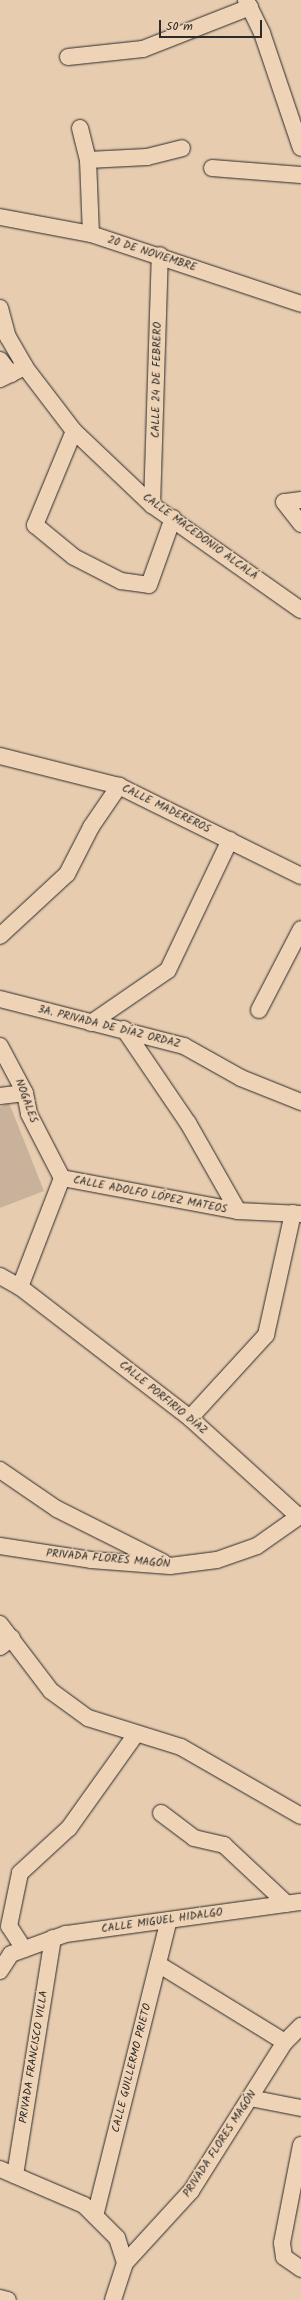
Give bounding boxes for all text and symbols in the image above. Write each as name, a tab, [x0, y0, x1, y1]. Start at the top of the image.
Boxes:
scale bar	[161, 12, 264, 38]
text: 50 m	[166, 17, 193, 36]
street label: 20 DE NOVIEMBRE	[106, 233, 198, 275]
street label: CALLE 24 DE FEBRERO	[149, 322, 165, 438]
street label: CALLE MACEDONIO ALCALÁ	[140, 491, 260, 583]
street label: CALLE MADEREROS	[120, 782, 212, 836]
street label: 3A. PRIVADA DE DÍAZ ORDAZ	[36, 1003, 182, 1051]
street label: NOGALES	[12, 1077, 40, 1125]
street label: CALLE ADOLFO LÓPEZ MATEOS	[72, 1174, 228, 1216]
street label: CALLE PORFIRIO DÍAZ	[116, 1358, 210, 1438]
street label: PRIVADA FLORES MAGÓN	[45, 1547, 171, 1571]
street label: CALLE MIGUEL HIDALGO	[100, 1906, 224, 1936]
street label: PRIVADA FRANCISCO VILLA	[17, 1990, 51, 2124]
street label: CALLE GUILLERMO PRIETO	[110, 2002, 154, 2134]
street label: PRIVADA FLORES MAGÓN	[181, 2088, 259, 2200]

